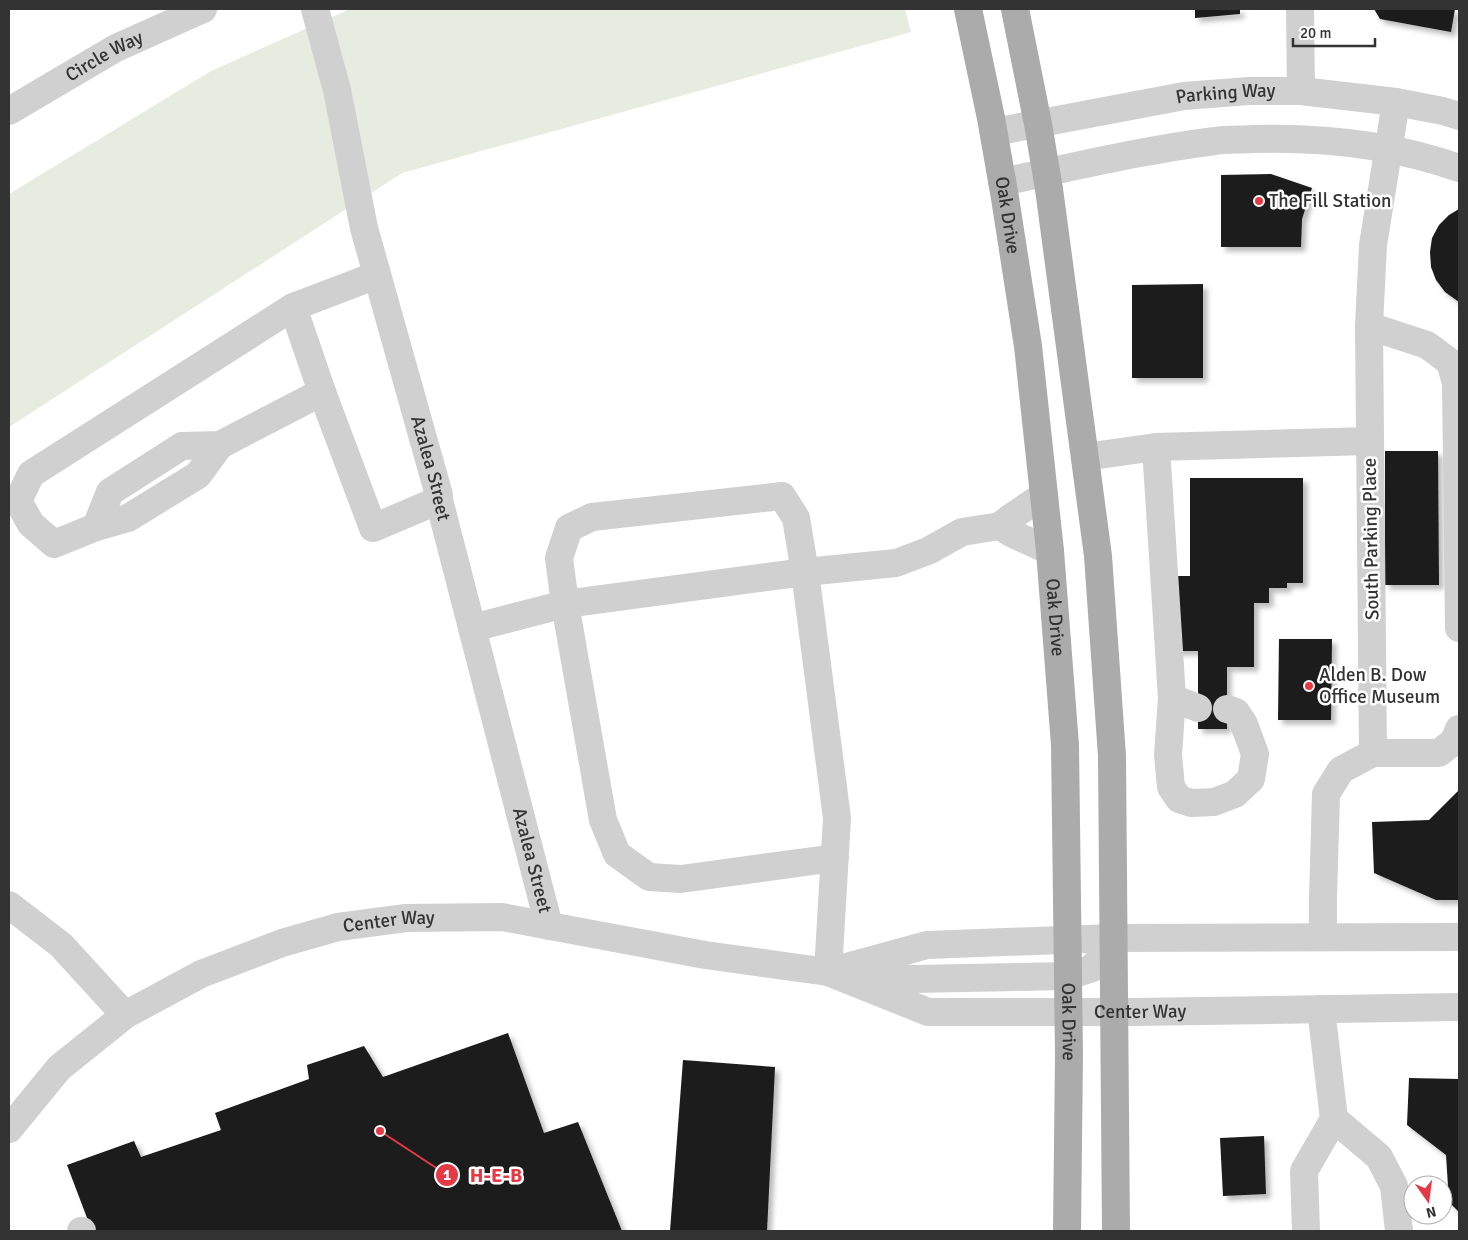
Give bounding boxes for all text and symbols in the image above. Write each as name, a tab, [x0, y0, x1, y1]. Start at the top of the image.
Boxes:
scale bar	[1293, 15, 1376, 47]
text: 20 m	[1300, 24, 1331, 42]
street label: Circle Way	[61, 25, 147, 87]
street label: Parking Way	[1174, 79, 1276, 109]
street label: Oak Drive	[989, 175, 1026, 256]
place label: The Fill Station	[1269, 189, 1391, 213]
marker: The Fill Station	[1253, 195, 1265, 207]
street label: Azalea Street	[405, 413, 456, 524]
street label: South Parking Place	[1358, 458, 1384, 620]
street label: Oak Drive	[1040, 577, 1070, 657]
place label: Alden B. Dow Office Museum	[1319, 663, 1440, 709]
marker: Alden B. Dow Office Museum	[1303, 680, 1315, 692]
street label: Azalea Street	[507, 805, 557, 916]
street label: Center Way	[341, 906, 435, 938]
street label: Oak Drive	[1056, 983, 1081, 1061]
street label: Center Way	[1094, 999, 1187, 1024]
callout: H-E-B	[435, 1157, 532, 1192]
text: H-E-B	[470, 1163, 522, 1188]
text: 1	[443, 1166, 451, 1184]
north arrow	[1403, 1175, 1453, 1225]
text: N	[1424, 1203, 1438, 1222]

